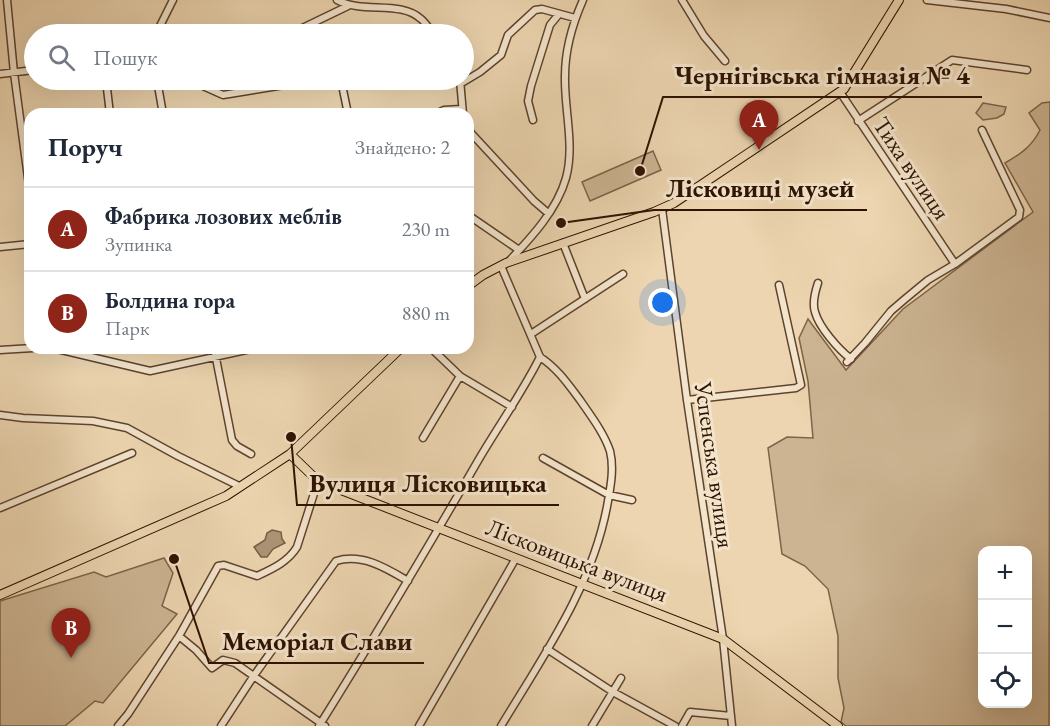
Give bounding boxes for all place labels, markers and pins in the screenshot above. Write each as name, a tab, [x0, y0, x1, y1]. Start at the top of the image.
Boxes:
callout: Чернігівська гімназія № 4	[663, 53, 982, 97]
pin: A	[740, 100, 778, 150]
callout: Лісковиці музей	[654, 166, 867, 210]
callout: Вулиця Лісковицька	[297, 461, 559, 505]
pin: B	[52, 608, 90, 658]
callout: Меморіал Слави	[209, 619, 424, 663]

